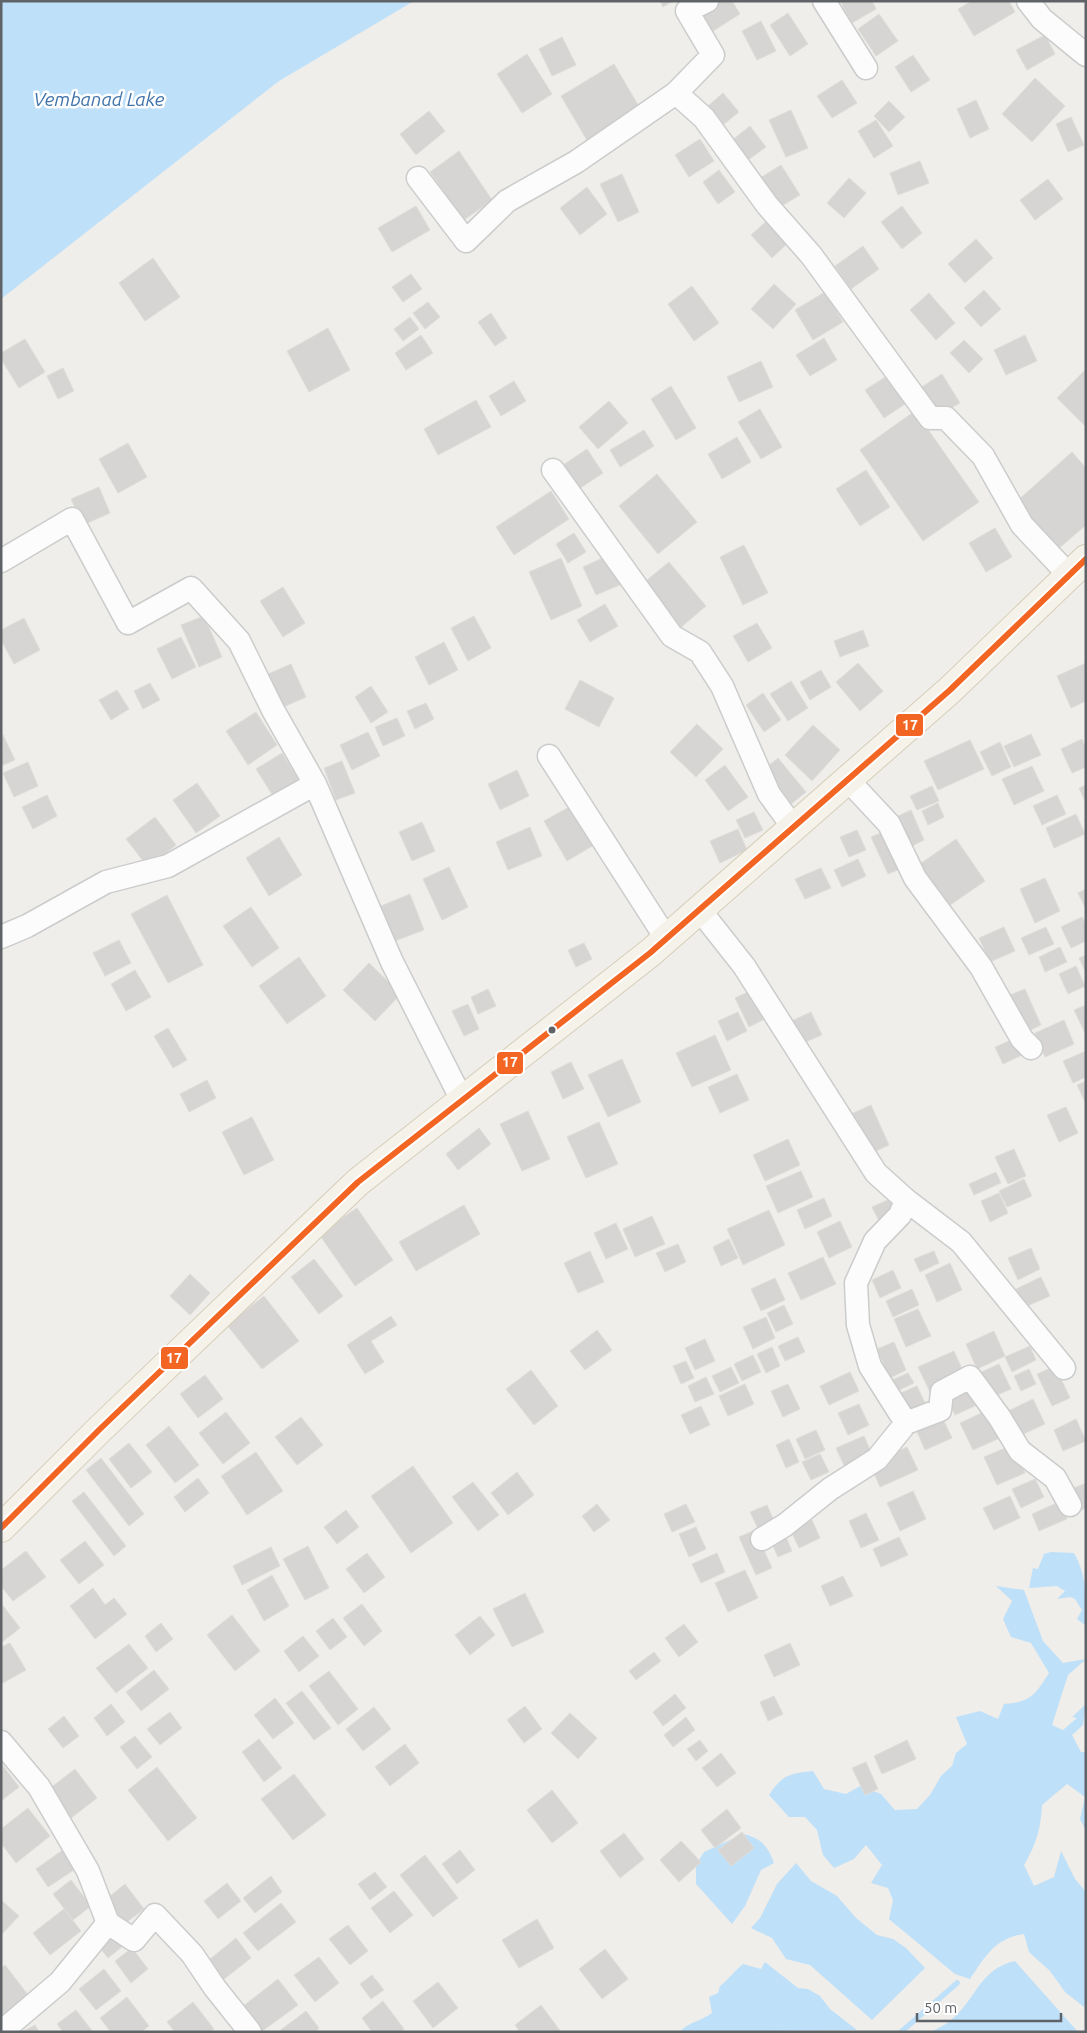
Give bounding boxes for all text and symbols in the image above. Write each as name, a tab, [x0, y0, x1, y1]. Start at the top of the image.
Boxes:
water label: Vembanad Lake	[34, 88, 165, 110]
line badge: 17	[895, 713, 924, 737]
text: 17	[902, 717, 918, 733]
unlabelled marker	[547, 1025, 557, 1035]
line badge: 17	[496, 1051, 524, 1075]
text: 17	[502, 1054, 518, 1070]
line badge: 17	[160, 1346, 189, 1370]
text: 17	[166, 1350, 182, 1366]
scale bar	[917, 1990, 1061, 2022]
text: 50 m	[924, 1999, 957, 2016]

